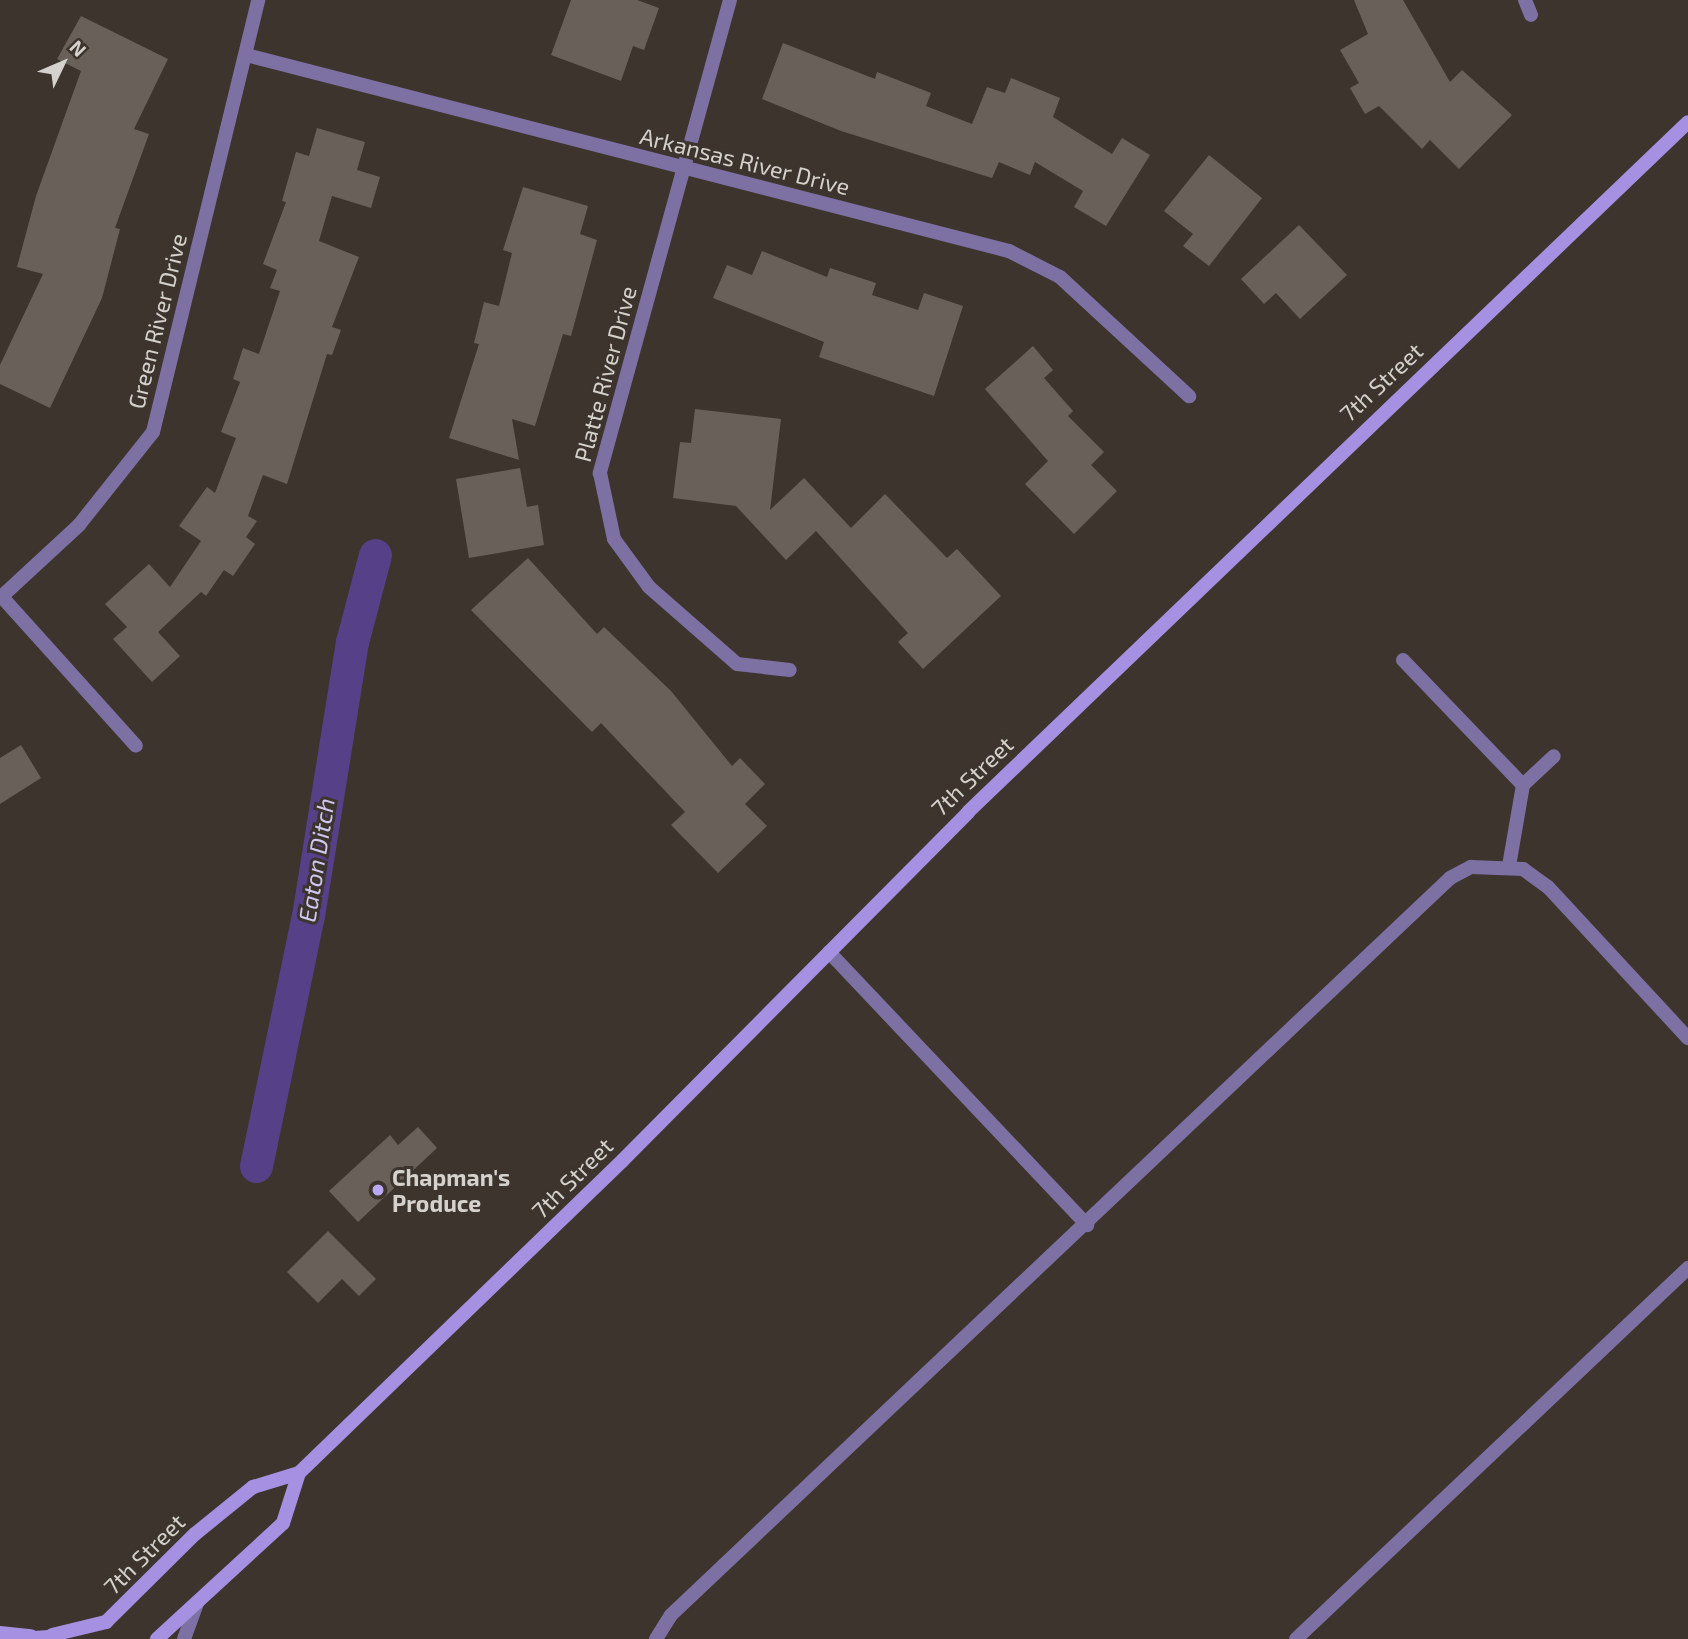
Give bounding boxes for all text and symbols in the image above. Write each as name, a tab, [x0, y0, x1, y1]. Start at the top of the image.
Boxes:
north arrow	[28, 28, 98, 98]
text: N	[65, 35, 92, 61]
street label: Arkansas River Drive	[637, 122, 853, 200]
street label: Green River Drive	[122, 230, 192, 412]
street label: Platte River Drive	[568, 283, 642, 465]
street label: 7th Street	[1334, 337, 1428, 427]
street label: 7th Street	[925, 730, 1019, 822]
water label: Eaton Ditch	[292, 796, 340, 924]
street label: 7th Street	[526, 1132, 618, 1224]
place label: Chapman's Produce	[392, 1163, 510, 1217]
marker: Chapman's Produce	[370, 1182, 386, 1198]
street label: 7th Street	[98, 1508, 190, 1600]

